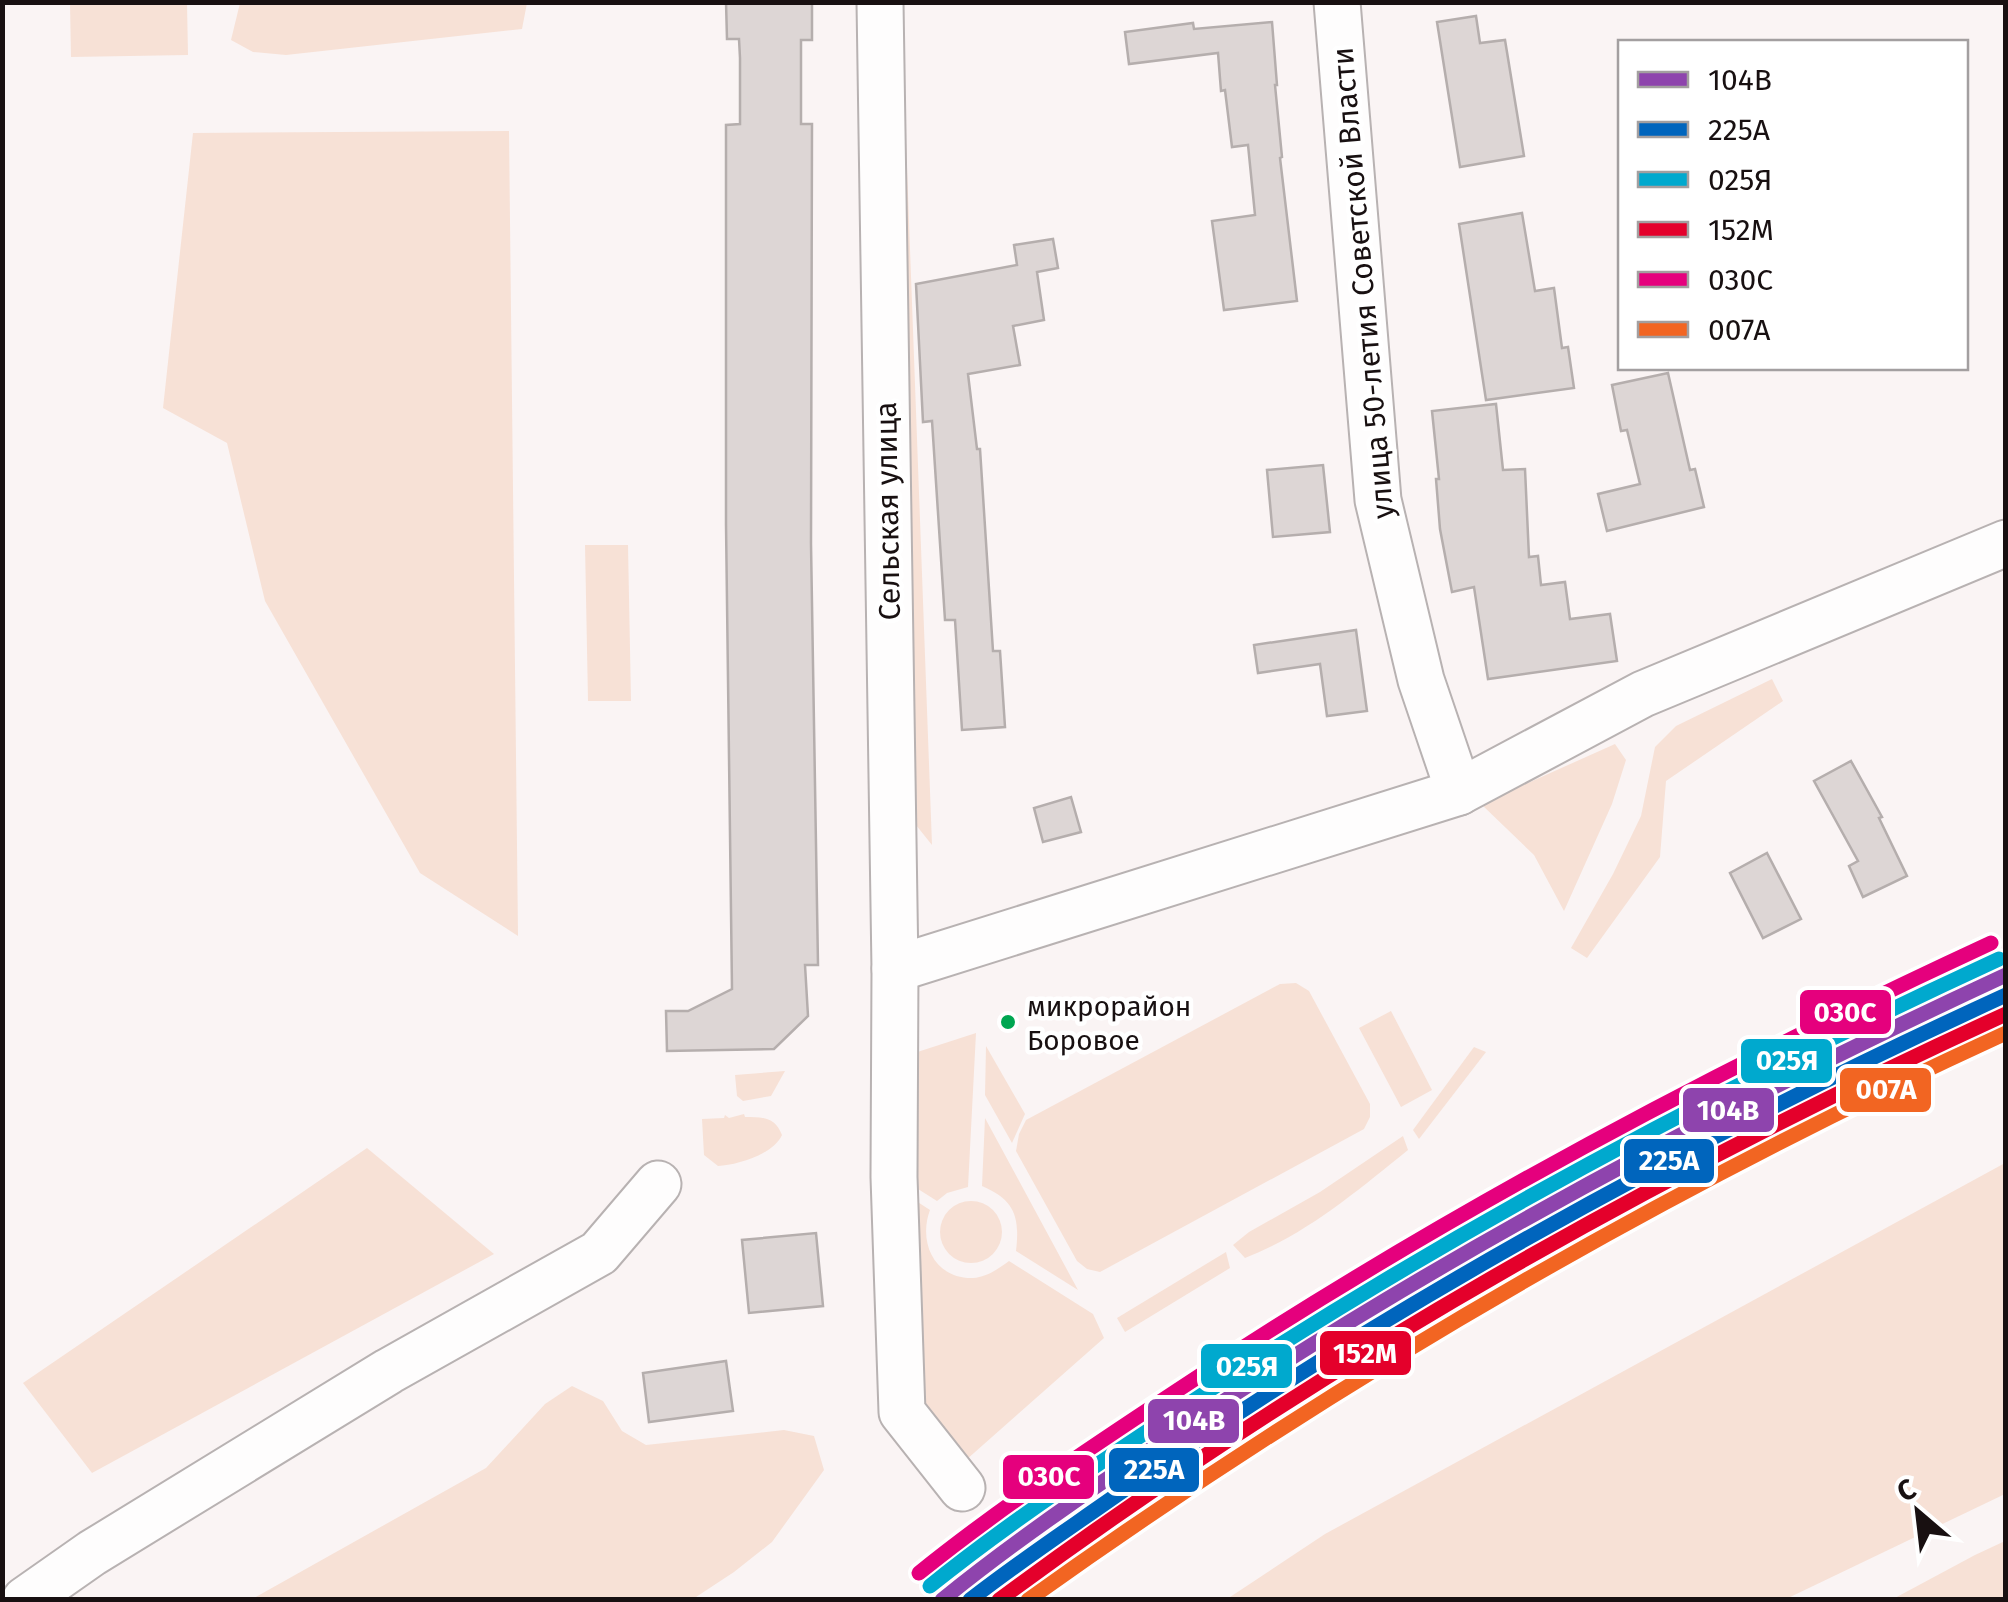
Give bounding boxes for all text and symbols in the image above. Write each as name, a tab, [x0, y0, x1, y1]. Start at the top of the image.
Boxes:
legend	[1618, 40, 1968, 370]
street label: улица 50-летия Советской Власти	[1324, 46, 1402, 520]
text: 104В	[1708, 62, 1772, 98]
text: 225А	[1708, 112, 1771, 148]
text: 025Я	[1708, 162, 1772, 198]
text: 152М	[1708, 212, 1774, 248]
text: 030C	[1708, 262, 1773, 298]
text: 007А	[1708, 312, 1771, 348]
street label: Сельская улица	[868, 401, 908, 621]
line badge: 030C	[1798, 988, 1893, 1036]
place label: микрорайон Боровое	[1027, 990, 1191, 1057]
text: 030C	[1813, 996, 1877, 1029]
marker: микрорайон Боровое	[998, 1012, 1018, 1032]
line badge: 025Я	[1739, 1037, 1834, 1085]
text: 025Я	[1756, 1044, 1818, 1077]
line badge: 007А	[1838, 1066, 1933, 1114]
text: 007А	[1856, 1073, 1917, 1106]
line badge: 104В	[1681, 1086, 1776, 1134]
text: 104В	[1697, 1094, 1759, 1127]
line badge: 225А	[1622, 1137, 1716, 1185]
text: 225А	[1639, 1144, 1700, 1177]
line badge: 152М	[1318, 1329, 1413, 1377]
text: 152М	[1333, 1337, 1397, 1370]
line badge: 025Я	[1199, 1342, 1294, 1390]
text: 025Я	[1216, 1350, 1278, 1383]
line badge: 104В	[1146, 1397, 1241, 1445]
text: 104В	[1163, 1404, 1225, 1437]
line badge: 225А	[1107, 1446, 1201, 1494]
line badge: 030C	[1001, 1453, 1096, 1501]
text: 225А	[1124, 1453, 1185, 1486]
text: 030C	[1017, 1460, 1081, 1493]
north arrow	[1868, 1462, 1968, 1562]
text: С	[1892, 1472, 1921, 1509]

